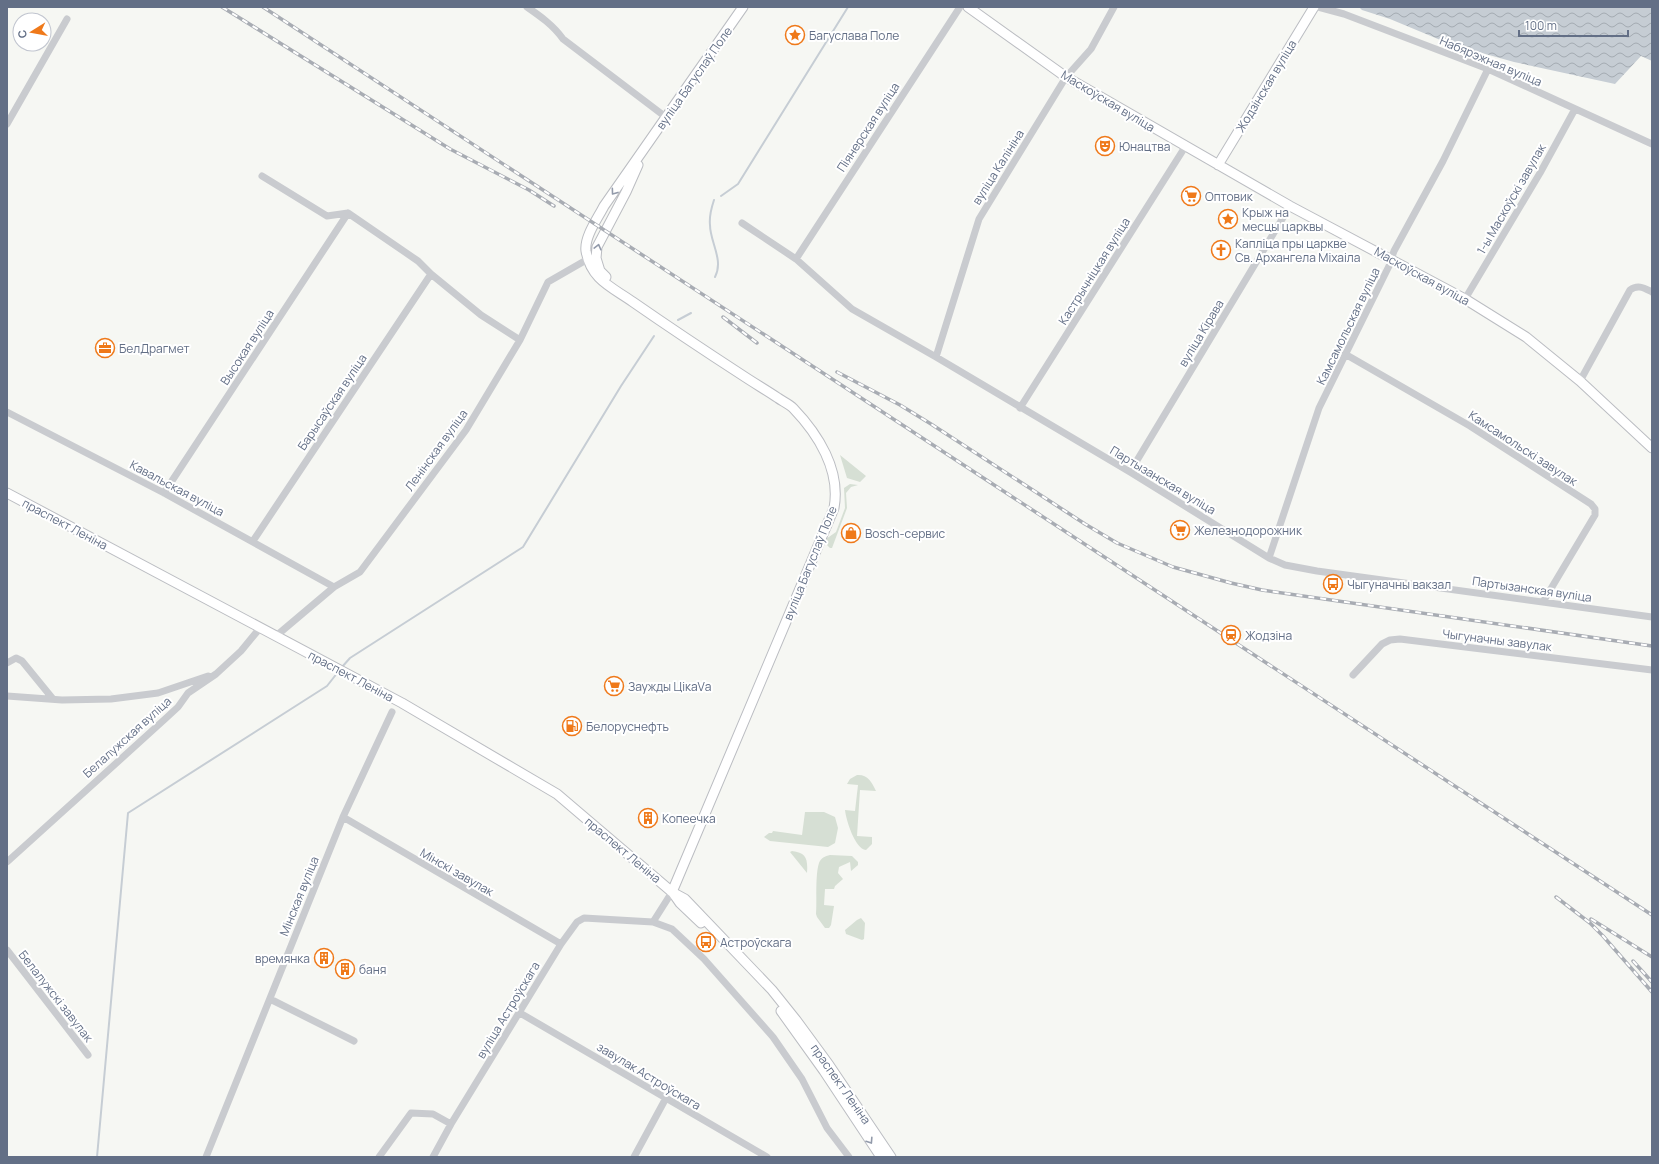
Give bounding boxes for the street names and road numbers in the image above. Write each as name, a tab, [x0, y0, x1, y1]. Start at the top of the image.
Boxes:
street label: вуліца Багуслаў Поле	[652, 23, 736, 133]
street label: Набярэжная вуліца	[1437, 32, 1545, 90]
street label: Жодзінская вуліца	[1232, 37, 1300, 135]
street label: Маскоўская вуліца	[1058, 66, 1158, 136]
street label: Піянерская вуліца	[833, 79, 903, 175]
street label: вуліца Калініна	[968, 126, 1028, 208]
street label: 1-ы Маскоўскі завулак	[1472, 140, 1550, 257]
street label: Кастрычніцкая вуліца	[1054, 214, 1134, 328]
street label: Маскоўская вуліца	[1371, 243, 1473, 309]
street label: Камсамольская вуліца	[1312, 264, 1384, 388]
street label: вуліца Кірава	[1174, 296, 1228, 370]
street label: Высокая вуліца	[216, 306, 278, 388]
street label: Барысаўская вуліца	[293, 351, 371, 453]
street label: Ленінская вуліца	[401, 406, 471, 494]
street label: Камсамольскі завулак	[1465, 406, 1582, 490]
street label: Партызанская вуліца	[1107, 442, 1219, 518]
street label: Кавальская вуліца	[127, 456, 227, 520]
street label: праспект Леніна	[19, 494, 111, 554]
street label: вуліца Багуслаў Поле	[779, 503, 841, 623]
street label: Партызанская вуліца	[1471, 572, 1593, 606]
street label: Чыгуначны завулак	[1441, 625, 1554, 655]
street label: праспект Леніна	[305, 646, 397, 706]
street label: Белалужская вуліца	[79, 693, 175, 781]
street label: праспект Леніна	[581, 813, 665, 887]
street label: Мінскі завулак	[417, 844, 498, 901]
street label: Мінская вуліца	[275, 854, 323, 938]
street label: Белалужскі завулак	[15, 947, 98, 1046]
street label: вуліца Астроўскага	[472, 958, 544, 1062]
street label: завулак Астроўскага	[594, 1038, 704, 1114]
street label: праспект Леніна	[807, 1040, 875, 1128]

